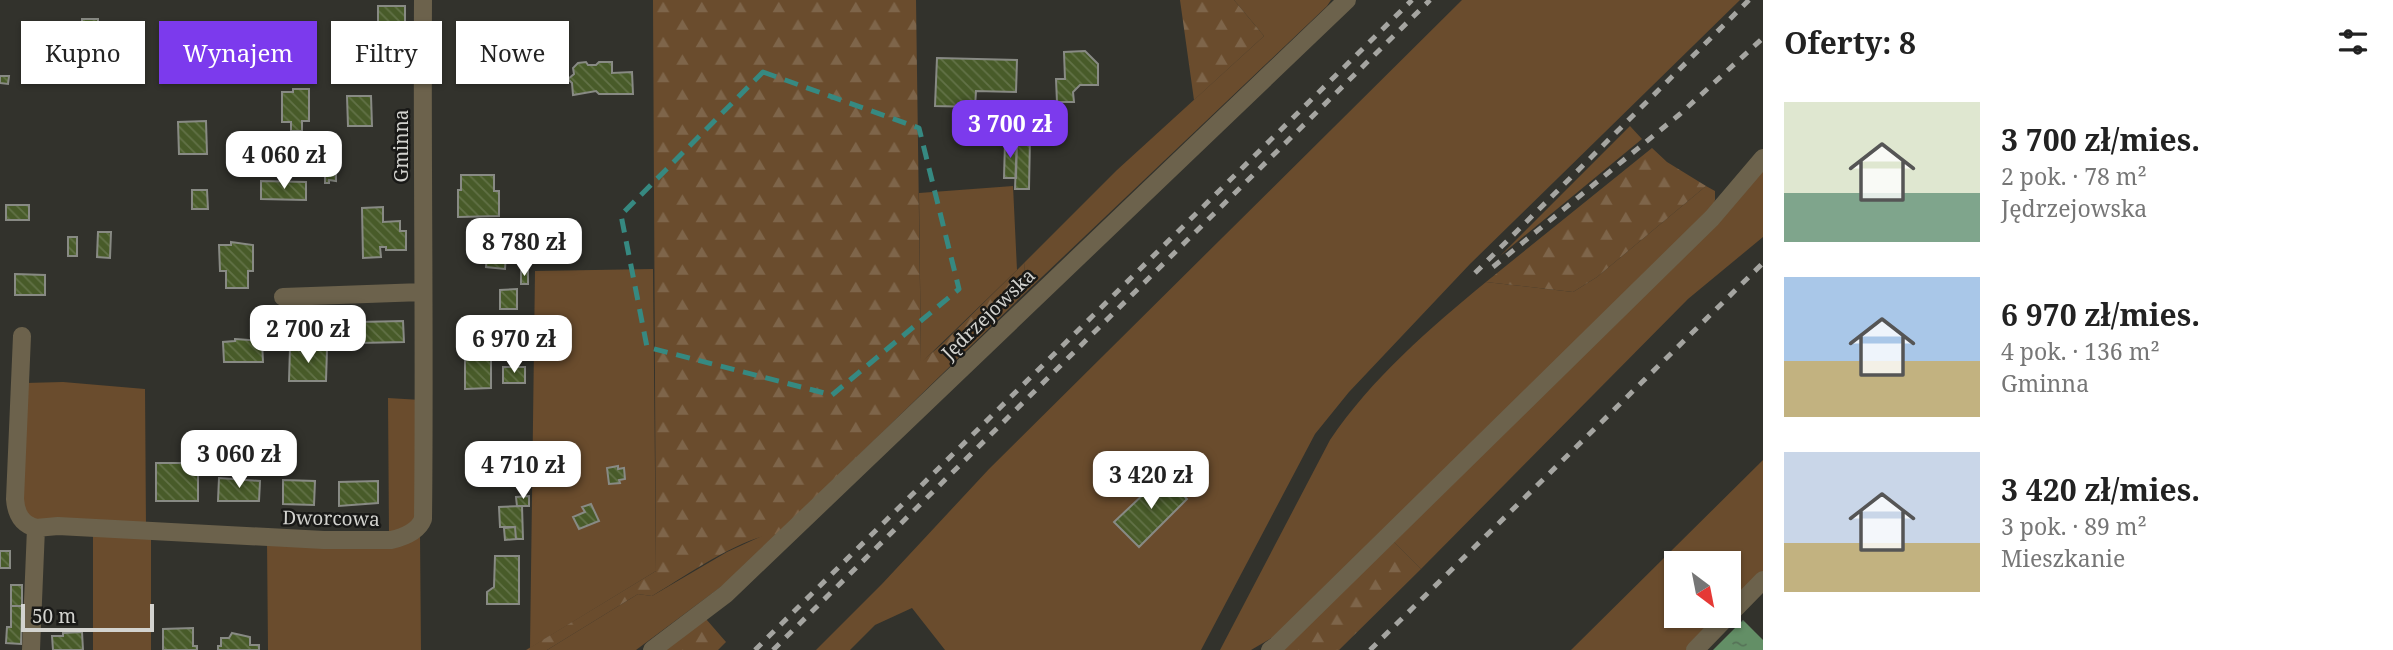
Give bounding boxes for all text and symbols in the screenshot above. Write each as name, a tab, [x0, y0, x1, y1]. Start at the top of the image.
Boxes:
chip: Kupno	[21, 21, 145, 84]
chip: Wynajem	[159, 21, 317, 84]
chip: Filtry	[331, 21, 442, 84]
chip: Nowe	[456, 21, 569, 84]
text: Oferty: 8	[1784, 22, 1916, 63]
icon: filters	[2334, 23, 2372, 61]
pin: 3 700 zł	[938, 100, 1082, 160]
text: 3 700 zł	[968, 107, 1052, 139]
street label: Gminna	[388, 110, 414, 182]
text: 3 700 zł/mies.	[2001, 119, 2200, 160]
icon: home	[1840, 130, 1924, 214]
pin: 4 060 zł	[212, 132, 356, 191]
text: 4 060 zł	[242, 138, 326, 170]
text: 2 pok. · 78 m²	[2001, 160, 2147, 192]
text: Jędrzejowska	[2001, 192, 2147, 224]
pin: 8 780 zł	[452, 218, 596, 278]
text: 8 780 zł	[482, 225, 566, 257]
street label: Jędrzejowska	[935, 263, 1041, 366]
text: 6 970 zł/mies.	[2001, 294, 2200, 335]
icon: home	[1840, 305, 1924, 389]
pin: 2 700 zł	[236, 306, 380, 365]
text: 2 700 zł	[266, 312, 350, 344]
pin: 6 970 zł	[442, 316, 586, 375]
text: 6 970 zł	[472, 322, 556, 354]
text: 4 pok. · 136 m²	[2001, 335, 2160, 367]
text: Gminna	[2001, 367, 2089, 399]
pin: 3 060 zł	[167, 430, 311, 490]
text: 3 060 zł	[197, 437, 281, 469]
pin: 4 710 zł	[451, 442, 595, 501]
text: 4 710 zł	[481, 448, 565, 480]
pin: 3 420 zł	[1079, 452, 1223, 511]
text: 3 420 zł	[1109, 458, 1193, 490]
text: 3 420 zł/mies.	[2001, 469, 2200, 510]
icon: home	[1840, 480, 1924, 564]
street label: Dworcowa	[282, 504, 380, 532]
text: 3 pok. · 89 m²	[2001, 510, 2147, 542]
text: Mieszkanie	[2001, 542, 2125, 574]
north arrow	[1664, 551, 1741, 628]
map controls	[1664, 551, 1741, 628]
scale bar	[21, 601, 154, 633]
text: 50 m	[32, 603, 76, 629]

